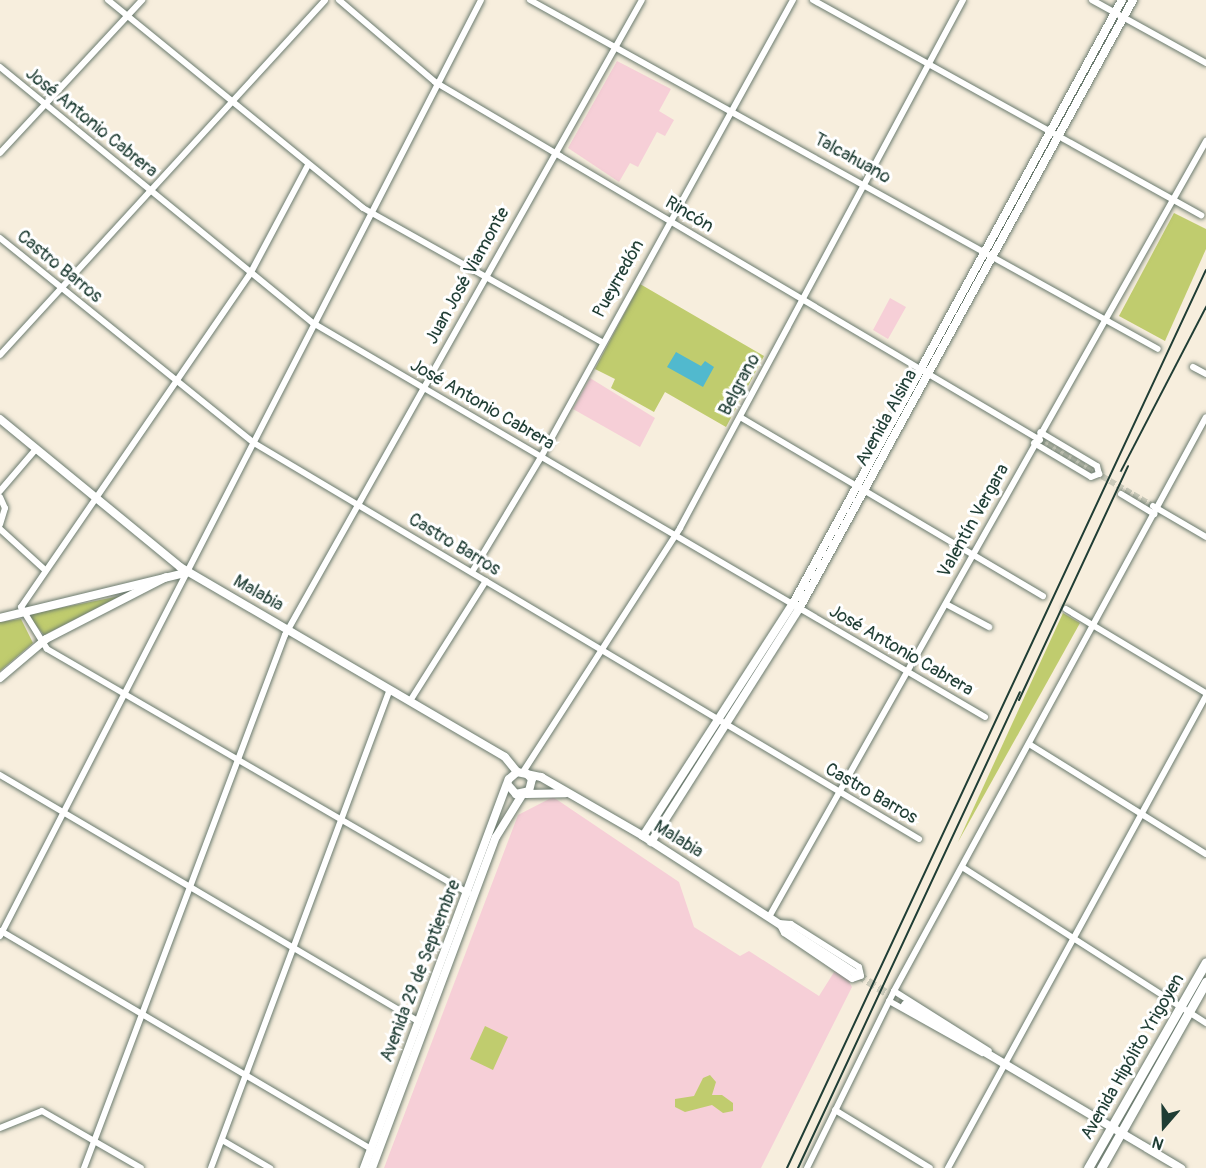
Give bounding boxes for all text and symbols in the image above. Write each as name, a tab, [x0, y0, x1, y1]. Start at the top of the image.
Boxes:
street label: José Antonio Cabrera	[21, 63, 161, 183]
street label: Talcahuano	[810, 129, 894, 189]
street label: Rincón	[661, 192, 717, 238]
street label: Juan José Viamonte	[421, 204, 515, 348]
street label: Castro Barros	[12, 226, 106, 308]
street label: Pueyrredón	[589, 236, 649, 322]
street label: Belgrano	[715, 350, 765, 420]
street label: José Antonio Cabrera	[406, 355, 558, 455]
street label: Avenida Alsina	[852, 366, 922, 470]
street label: Valentín Vergara	[934, 460, 1014, 582]
street label: Castro Barros	[404, 509, 504, 581]
street label: Malabia	[229, 571, 287, 617]
street label: José Antonio Cabrera	[825, 601, 977, 701]
street label: Castro Barros	[821, 759, 921, 829]
street label: Malabia	[649, 816, 707, 864]
street label: Avenida 29 de Septiembre	[376, 877, 466, 1065]
street label: Avenida Hipólito Yrigoyen	[1077, 970, 1189, 1144]
north arrow	[1134, 1096, 1194, 1156]
text: N	[1149, 1132, 1166, 1154]

